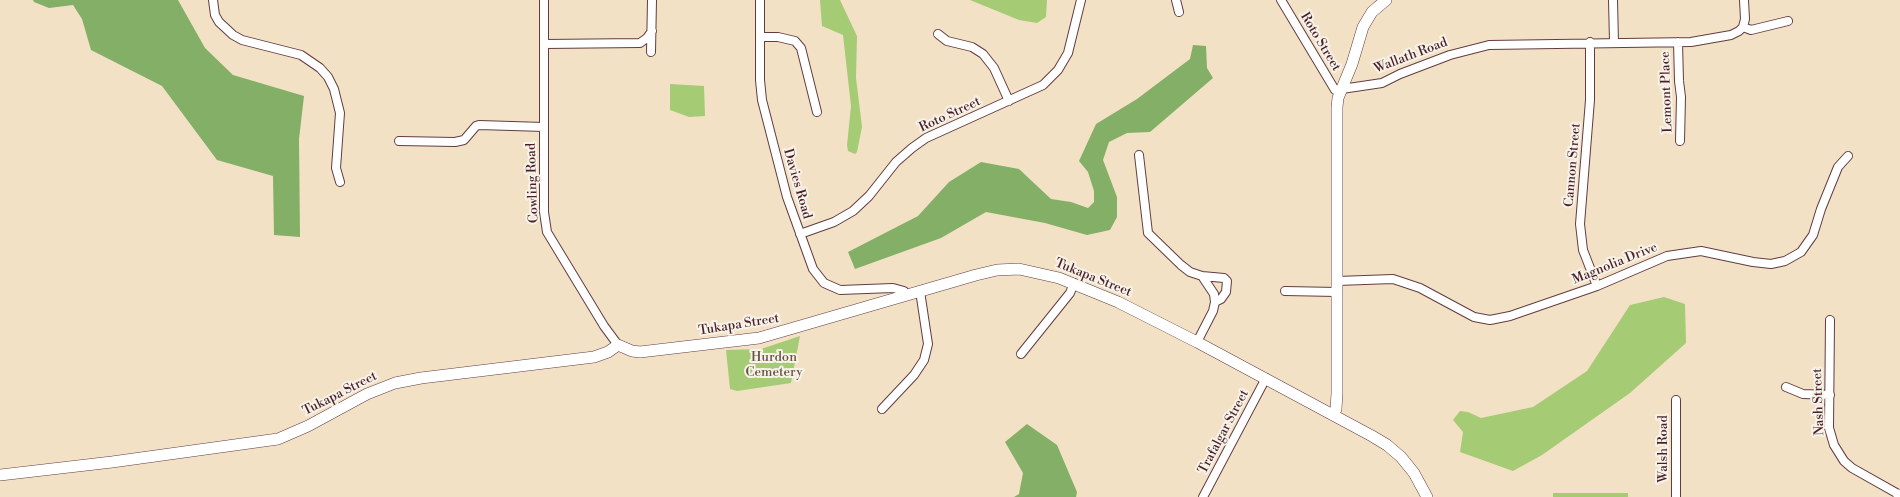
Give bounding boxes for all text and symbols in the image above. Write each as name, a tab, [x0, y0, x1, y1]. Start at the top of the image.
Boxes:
street label: Roto Street	[1296, 10, 1344, 74]
street label: Wallath Road	[1372, 35, 1450, 77]
street label: Lemont Place	[1658, 51, 1676, 133]
street label: Roto Street	[917, 94, 983, 136]
street label: Cannon Street	[1562, 122, 1584, 208]
street label: Cowling Road	[524, 143, 542, 223]
street label: Davies Road	[780, 147, 814, 221]
street label: Magnolia Drive	[1570, 240, 1660, 288]
street label: Tukapa Street	[1052, 256, 1134, 300]
street label: Tukapa Street	[698, 311, 780, 339]
park label: Hurdon Cemetery	[746, 350, 802, 381]
street label: Nash Street	[1810, 368, 1828, 436]
street label: Tukapa Street	[300, 369, 380, 419]
street label: Trafalgar Street	[1195, 387, 1253, 477]
street label: Walsh Road	[1656, 415, 1672, 483]

